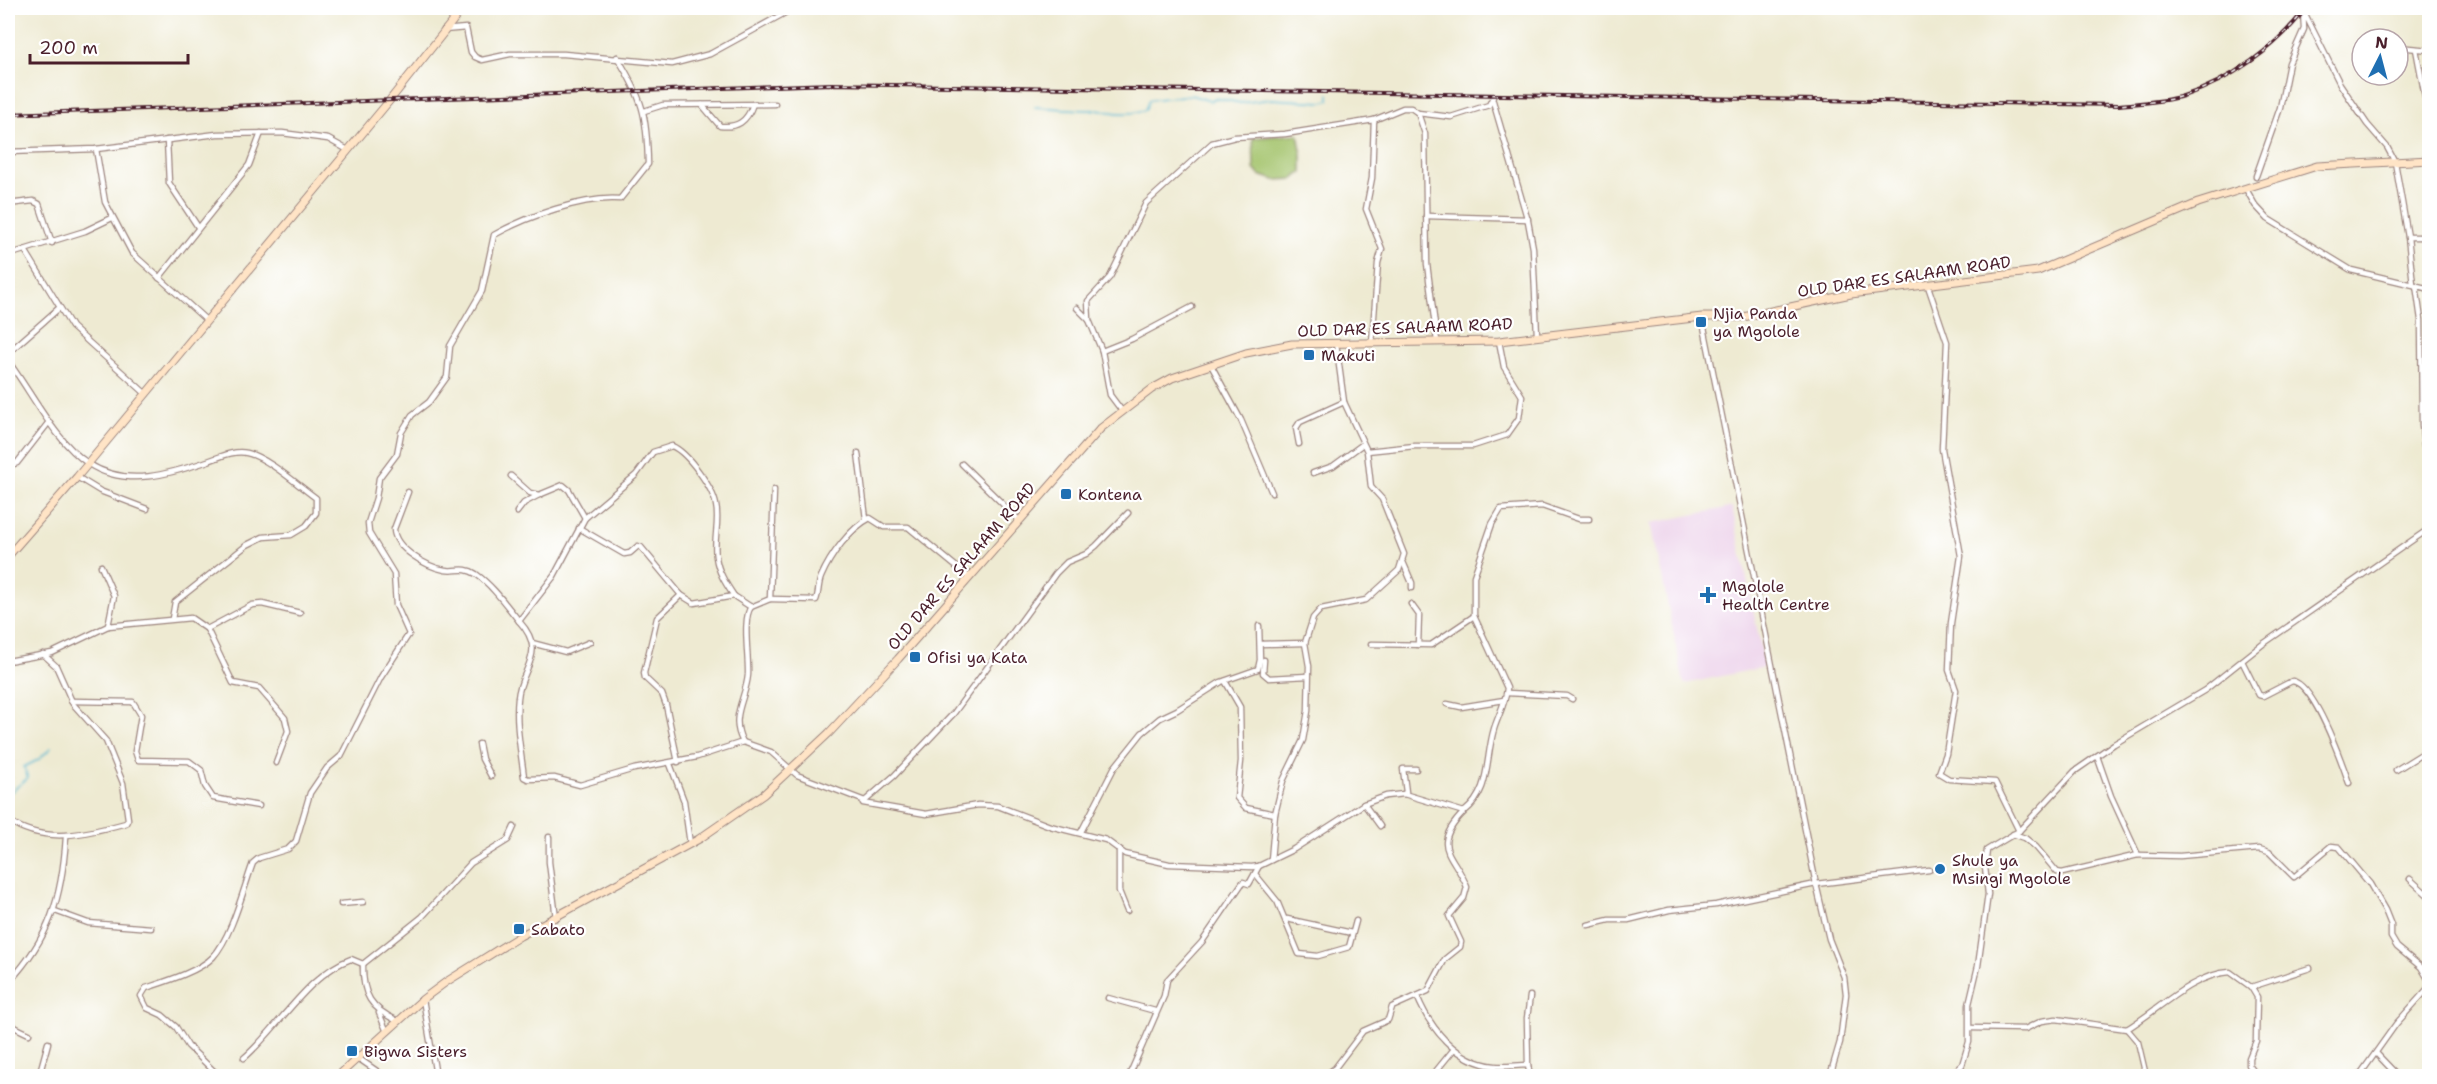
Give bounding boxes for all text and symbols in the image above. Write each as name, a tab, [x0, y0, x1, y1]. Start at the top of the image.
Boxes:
scale bar	[30, 27, 188, 65]
north arrow	[2350, 27, 2410, 87]
text: N	[2374, 31, 2389, 54]
text: 200 m	[39, 36, 98, 60]
street label: OLD DAR ES SALAAM ROAD	[1796, 251, 2012, 302]
place label: Njia Panda ya Mgolole	[1713, 303, 1800, 342]
street label: OLD DAR ES SALAAM ROAD	[1297, 313, 1513, 342]
marker: Njia Panda ya Mgolole	[1694, 315, 1708, 329]
place label: Makuti	[1321, 345, 1375, 366]
marker: Makuti	[1302, 348, 1316, 362]
street label: OLD DAR ES SALAAM ROAD	[883, 478, 1040, 655]
place label: Kontena	[1078, 484, 1142, 505]
marker: Kontena	[1059, 487, 1073, 501]
place label: Mgolole Health Centre	[1722, 576, 1830, 615]
marker: Mgolole Health Centre	[1699, 586, 1717, 604]
place label: Ofisi ya Kata	[927, 647, 1027, 668]
marker: Ofisi ya Kata	[908, 650, 922, 664]
place label: Shule ya Msingi Mgolole	[1952, 850, 2071, 889]
marker: Shule ya Msingi Mgolole	[1933, 862, 1947, 876]
place label: Sabato	[531, 919, 585, 940]
marker: Sabato	[512, 922, 526, 936]
place label: Bigwa Sisters	[364, 1041, 467, 1062]
marker: Bigwa Sisters	[345, 1044, 359, 1058]

